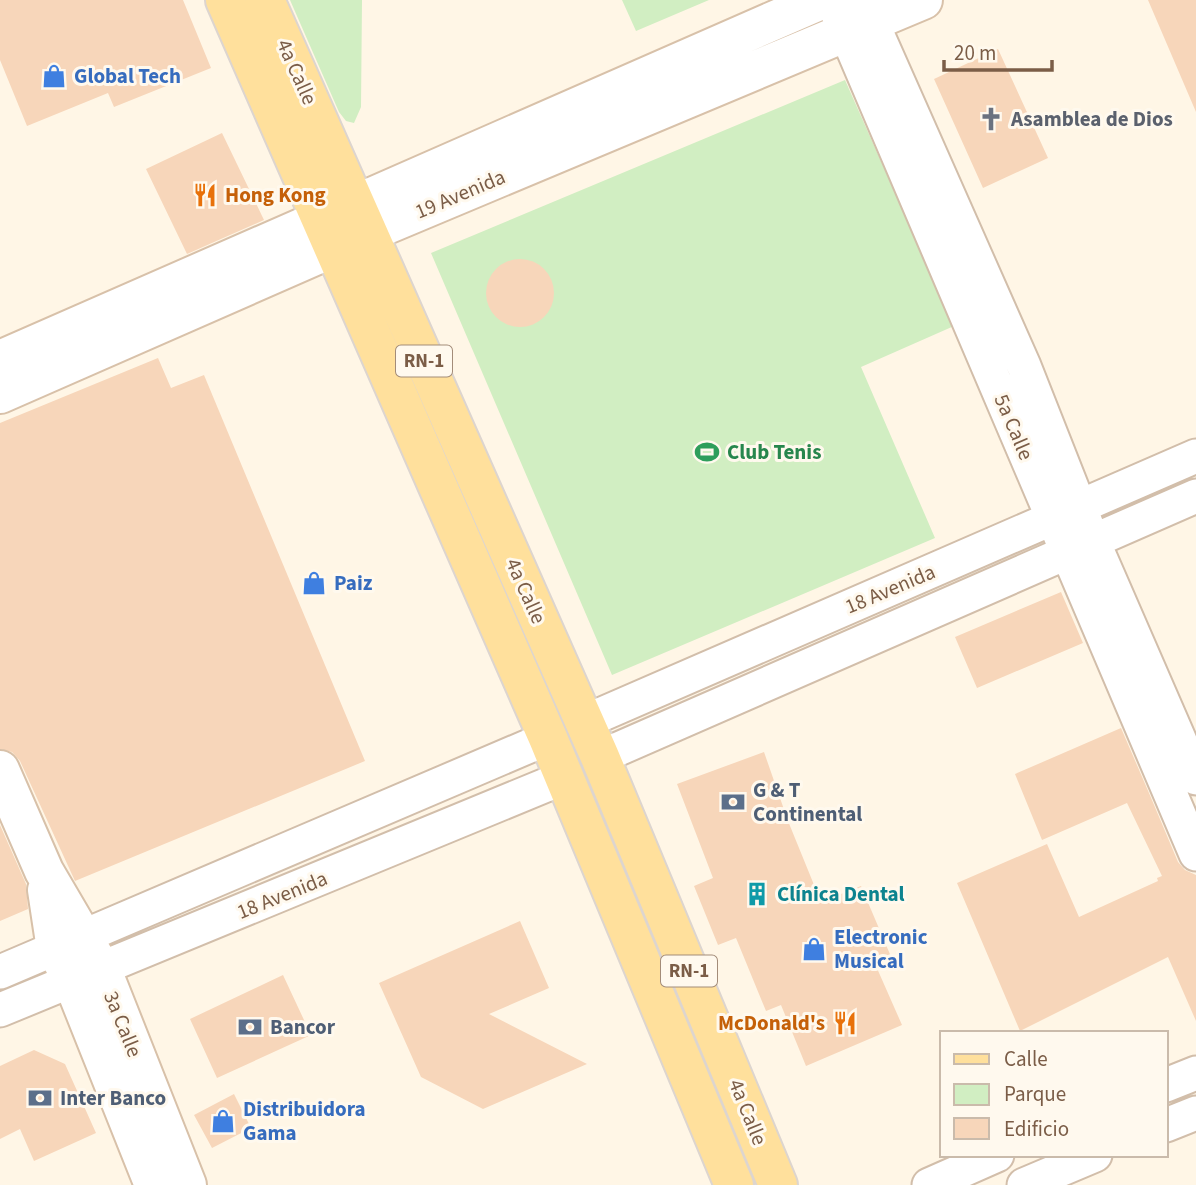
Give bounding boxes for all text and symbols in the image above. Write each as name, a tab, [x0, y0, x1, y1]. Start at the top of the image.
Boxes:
scale bar	[944, 28, 1052, 72]
street label: 4a Calle	[269, 34, 325, 110]
text: 20 m	[954, 38, 996, 68]
place label: Global Tech	[74, 61, 181, 91]
shop icon: Global Tech	[40, 62, 68, 90]
place label: Asamblea de Dios	[1010, 104, 1173, 134]
church icon: Asamblea de Dios	[977, 105, 1005, 133]
street label: 19 Avenida	[410, 162, 510, 226]
place label: Hong Kong	[225, 180, 326, 210]
restaurant icon: Hong Kong	[191, 181, 219, 209]
road number: RN-1	[396, 346, 452, 376]
street label: 5a Calle	[987, 389, 1041, 465]
place label: Club Tenis	[727, 437, 821, 467]
sports icon: Club Tenis	[693, 438, 721, 466]
street label: 4a Calle	[498, 553, 554, 629]
street label: 18 Avenida	[840, 557, 940, 621]
place label: Paiz	[334, 568, 373, 598]
shop icon: Paiz	[300, 569, 328, 597]
place label: G & T Continental	[753, 775, 862, 829]
bank icon: G & T Continental	[719, 788, 747, 816]
street label: 18 Avenida	[232, 863, 332, 927]
place label: Clínica Dental	[777, 879, 905, 909]
building icon: Clínica Dental	[743, 880, 771, 908]
place label: Electronic Musical	[834, 922, 928, 976]
shop icon: Electronic Musical	[800, 935, 828, 963]
road number: RN-1	[661, 956, 717, 987]
street label: 3a Calle	[96, 986, 150, 1062]
place label: McDonald's	[718, 1008, 825, 1038]
restaurant icon: McDonald's	[831, 1009, 859, 1037]
place label: Bancor	[270, 1012, 336, 1042]
bank icon: Bancor	[236, 1013, 264, 1041]
legend	[940, 1031, 1168, 1157]
text: Calle	[1004, 1044, 1048, 1074]
street label: 4a Calle	[721, 1074, 775, 1150]
text: Parque	[1004, 1079, 1066, 1109]
place label: Inter Banco	[60, 1083, 166, 1113]
bank icon: Inter Banco	[26, 1084, 54, 1112]
place label: Distribuidora Gama	[243, 1094, 366, 1148]
shop icon: Distribuidora Gama	[209, 1107, 237, 1135]
text: Edificio	[1004, 1114, 1069, 1144]

